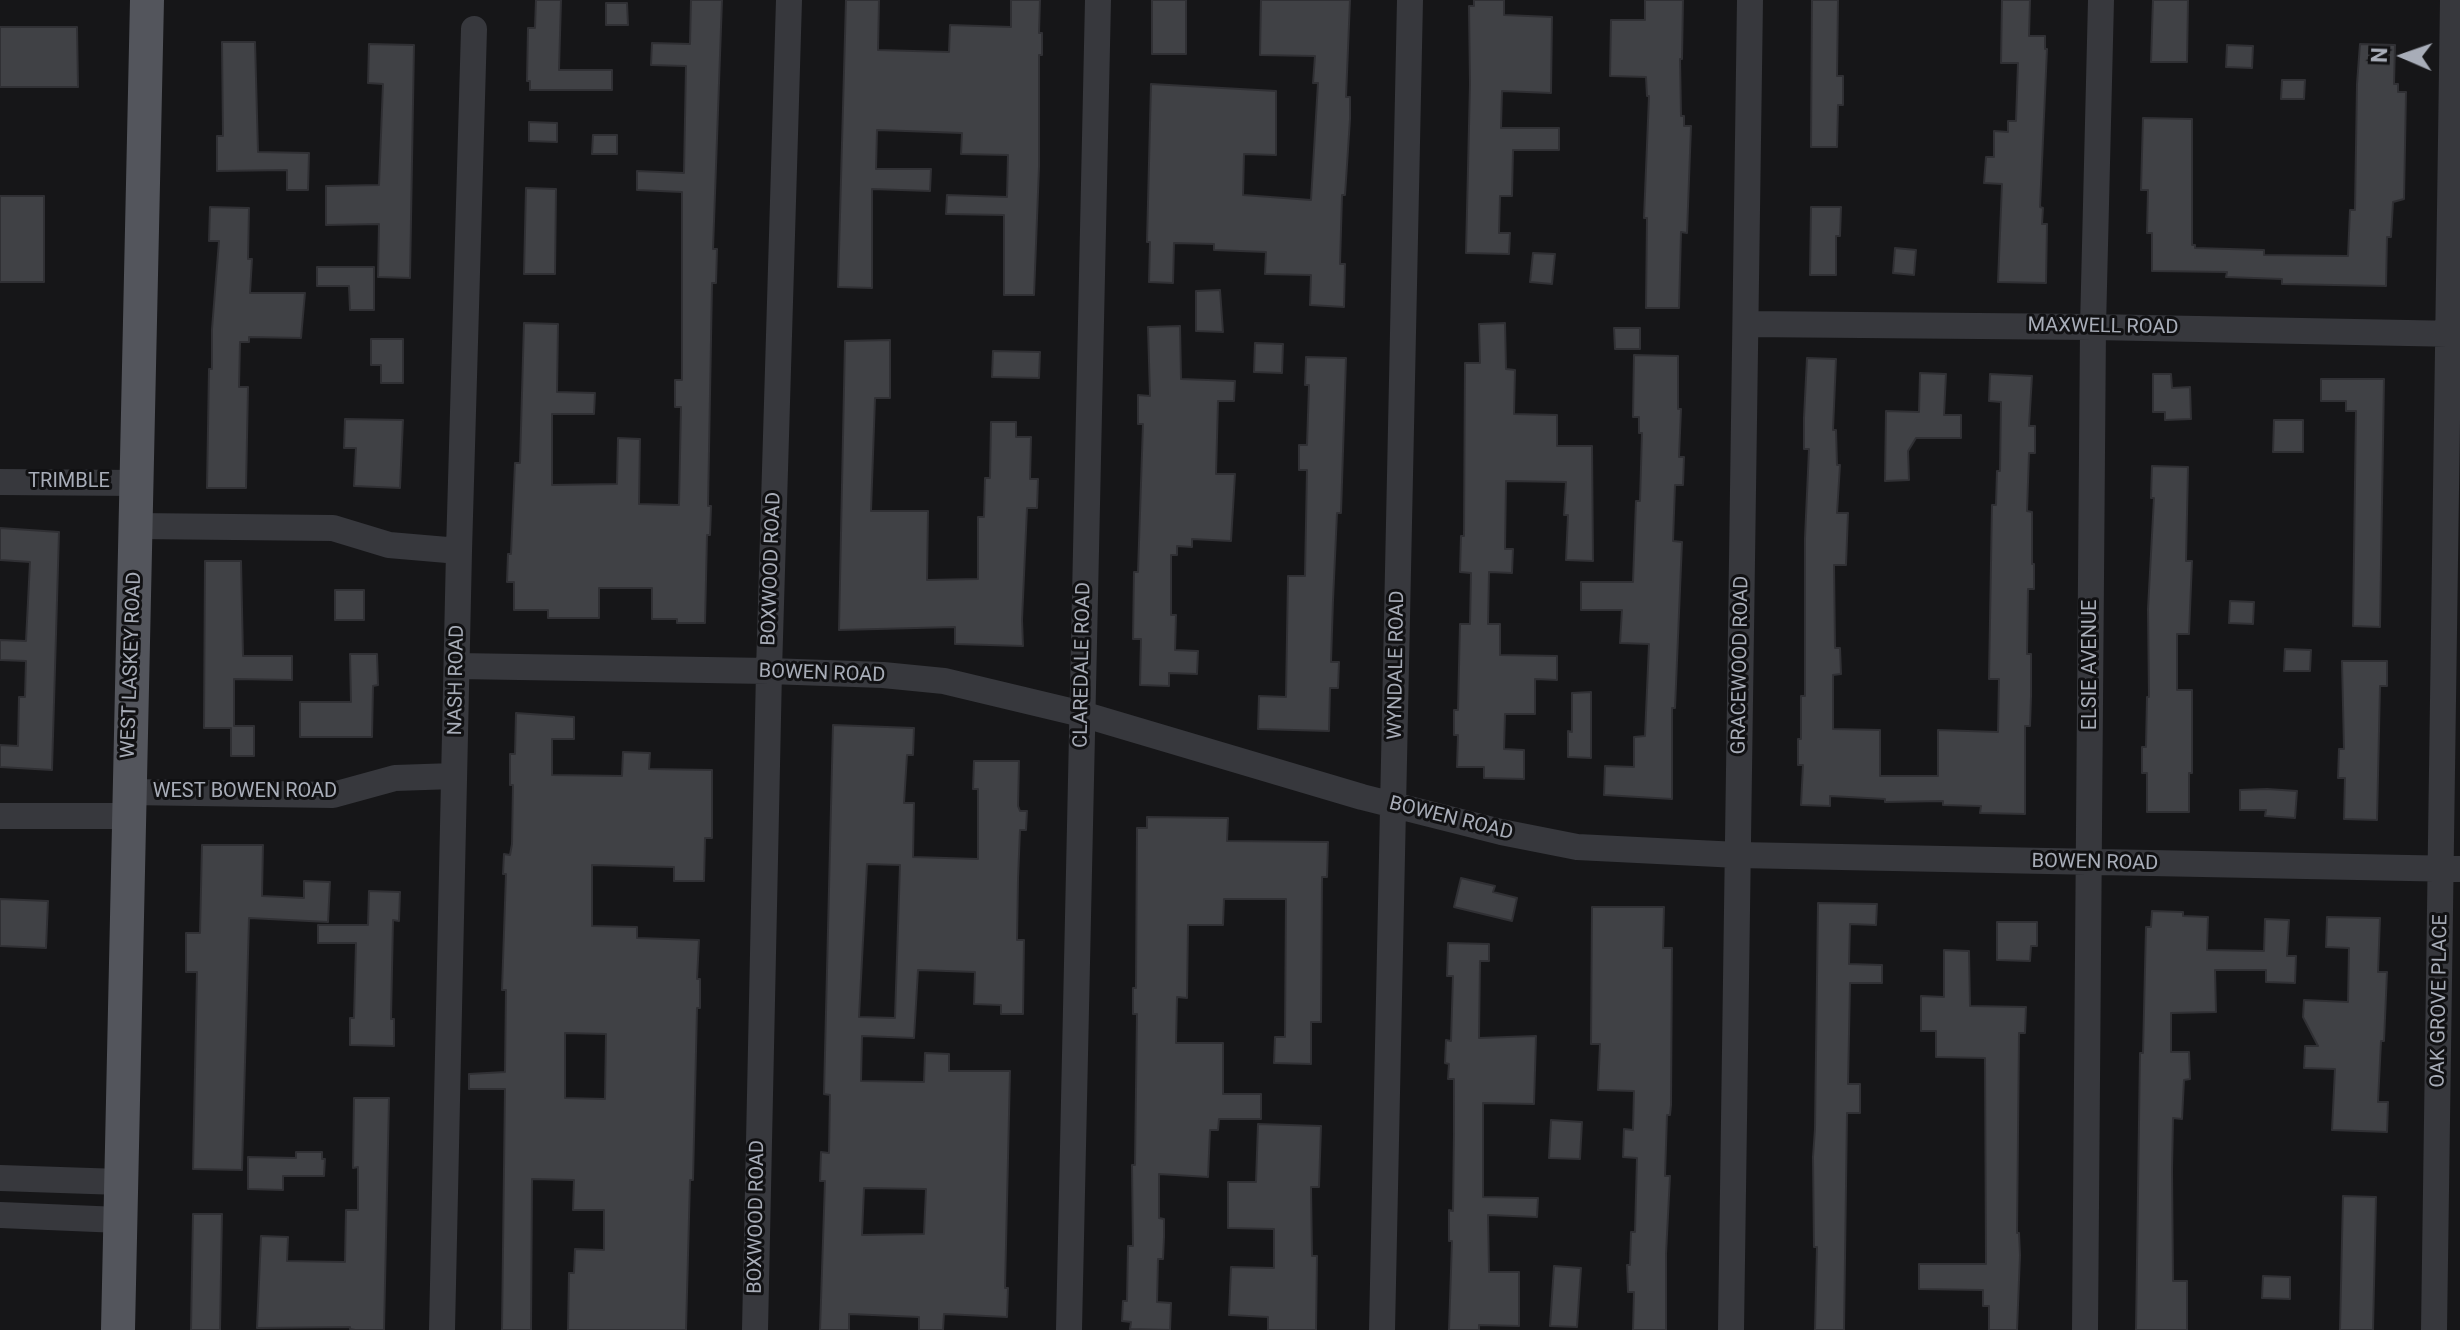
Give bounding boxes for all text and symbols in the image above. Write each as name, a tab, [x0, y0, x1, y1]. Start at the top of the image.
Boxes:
north arrow	[2364, 16, 2444, 96]
text: N	[2367, 47, 2392, 63]
street label: MAXWELL ROAD	[2027, 314, 2179, 340]
street label: TRIMBLE	[28, 470, 110, 494]
street label: BOXWOOD ROAD	[757, 492, 787, 646]
street label: WEST LASKEY ROAD	[117, 571, 147, 759]
street label: GRACEWOOD ROAD	[1727, 575, 1755, 755]
street label: CLAREDALE ROAD	[1070, 582, 1096, 748]
street label: WYNDALE ROAD	[1384, 590, 1410, 740]
street label: ELSIE AVENUE	[2079, 600, 2103, 730]
street label: NASH ROAD	[444, 624, 470, 736]
street label: BOWEN ROAD	[758, 660, 886, 688]
street label: WEST BOWEN ROAD	[153, 780, 337, 804]
street label: BOWEN ROAD	[1387, 792, 1515, 846]
street label: BOWEN ROAD	[2031, 850, 2159, 876]
street label: OAK GROVE PLACE	[2426, 914, 2454, 1088]
street label: BOXWOOD ROAD	[744, 1140, 770, 1294]

